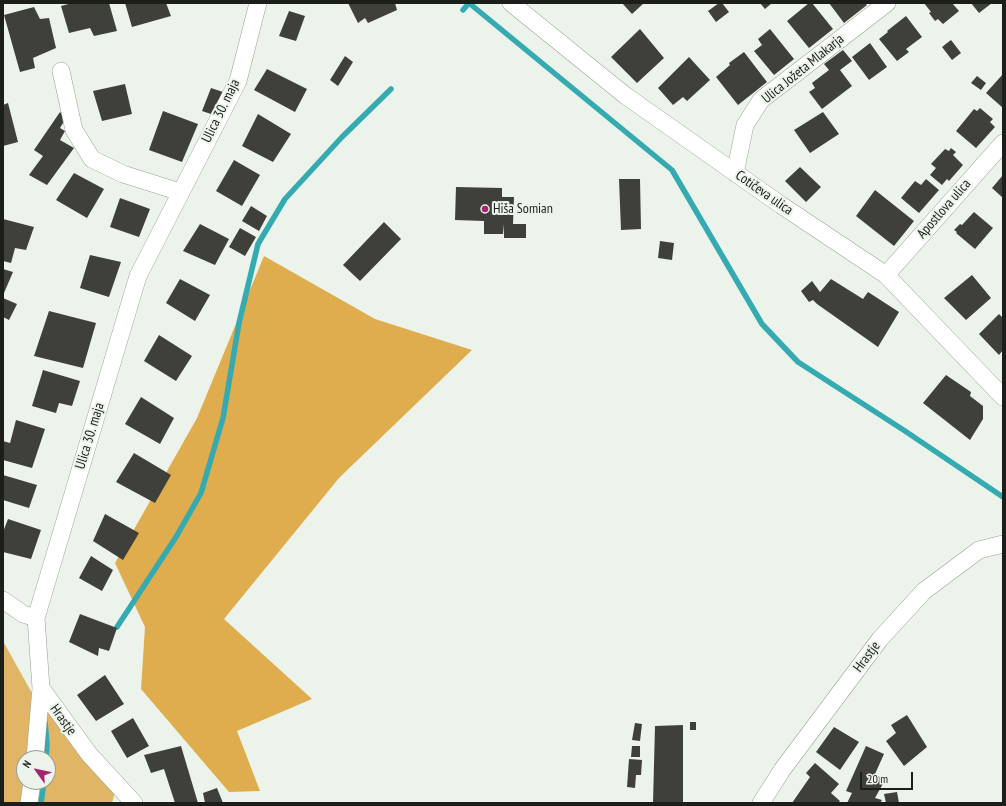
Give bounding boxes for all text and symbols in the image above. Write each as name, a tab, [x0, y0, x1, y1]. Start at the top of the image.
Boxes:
street label: Ulica Jožeta Mlakarja	[759, 31, 847, 107]
street label: Ulica 30. maja	[198, 77, 244, 145]
street label: Cotičeva ulica	[732, 167, 796, 219]
street label: Apostlova ulica	[914, 176, 974, 242]
place label: Hiša Somian	[493, 201, 553, 217]
marker: Hiša Somian	[480, 204, 490, 214]
street label: Ulica 30. maja	[72, 401, 108, 471]
street label: Hrastje	[850, 638, 884, 676]
street label: Hrastje	[46, 701, 80, 739]
north arrow	[16, 750, 56, 790]
text: N	[19, 758, 34, 770]
scale bar	[862, 764, 915, 790]
text: 20 m	[867, 771, 888, 786]

